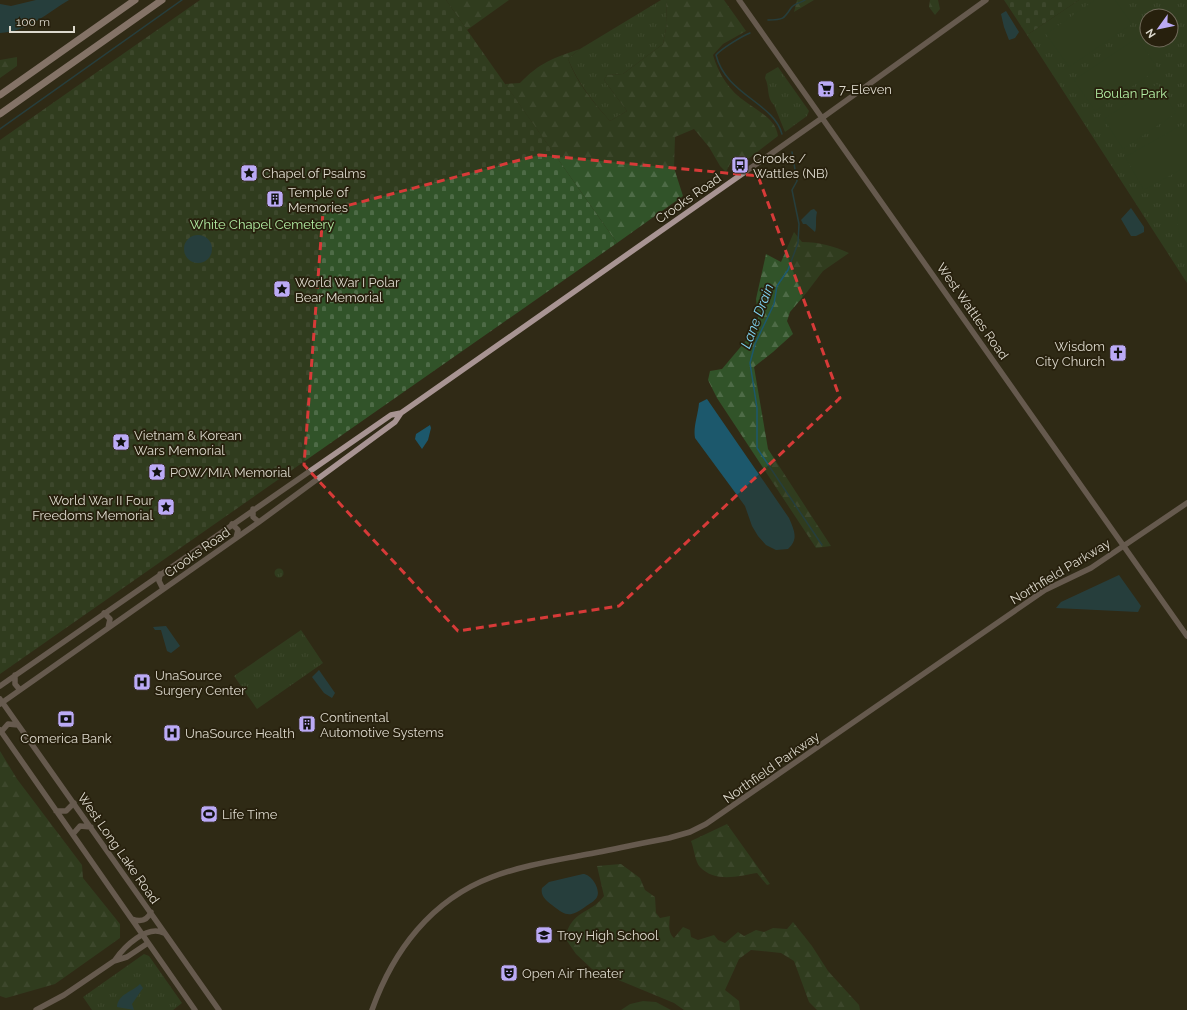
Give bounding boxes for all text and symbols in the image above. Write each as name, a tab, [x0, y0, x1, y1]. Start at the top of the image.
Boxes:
scale bar	[10, 8, 74, 34]
north arrow	[1139, 8, 1179, 48]
text: 100 m	[16, 15, 50, 29]
text: N	[1143, 26, 1159, 40]
supermarket icon: 7-Eleven	[816, 79, 836, 99]
place label: 7-Eleven	[839, 82, 892, 97]
park label: Boulan Park	[1095, 86, 1167, 101]
place label: Crooks / Wattles (NB)	[753, 151, 828, 181]
bus stop icon: Crooks / Wattles (NB)	[730, 155, 750, 175]
place icon: Chapel of Psalms	[239, 163, 259, 183]
place label: Chapel of Psalms	[262, 166, 366, 181]
street label: Crooks Road	[653, 170, 724, 226]
place label: Temple of Memories	[288, 185, 349, 215]
building icon: Temple of Memories	[265, 189, 285, 209]
park label: White Chapel Cemetery	[190, 217, 334, 232]
street label: West Wattles Road	[934, 260, 1012, 362]
place label: World War I Polar Bear Memorial	[295, 275, 400, 305]
place icon: World War I Polar Bear Memorial	[272, 279, 292, 299]
water label: Lane Drain	[737, 281, 777, 351]
place label: Wisdom City Church	[1036, 339, 1105, 369]
church icon: Wisdom City Church	[1108, 343, 1128, 363]
place label: Vietnam & Korean Wars Memorial	[134, 428, 242, 458]
place icon: Vietnam & Korean Wars Memorial	[111, 432, 131, 452]
place icon: POW/MIA Memorial	[147, 462, 167, 482]
place label: POW/MIA Memorial	[170, 465, 291, 480]
place label: World War II Four Freedoms Memorial	[32, 493, 153, 523]
place icon: World War II Four Freedoms Memorial	[156, 497, 176, 517]
street label: Crooks Road	[162, 524, 233, 580]
street label: Northfield Parkway	[1007, 536, 1113, 607]
place label: UnaSource Surgery Center	[155, 668, 246, 698]
hospital icon: UnaSource Surgery Center	[132, 672, 152, 692]
bank icon: Comerica Bank	[56, 709, 76, 729]
place label: Continental Automotive Systems	[320, 710, 444, 740]
building icon: Continental Automotive Systems	[297, 714, 317, 734]
hospital icon: UnaSource Health	[162, 723, 182, 743]
place label: UnaSource Health	[185, 726, 295, 741]
street label: Northfield Parkway	[720, 729, 822, 806]
place label: Comerica Bank	[20, 731, 112, 746]
street label: West Long Lake Road	[75, 790, 163, 907]
sports icon: Life Time	[199, 804, 219, 824]
place label: Life Time	[222, 807, 278, 822]
school or university icon: Troy High School	[534, 925, 554, 945]
place label: Troy High School	[557, 928, 659, 943]
theatre icon: Open Air Theater	[499, 963, 519, 983]
place label: Open Air Theater	[522, 966, 624, 981]

